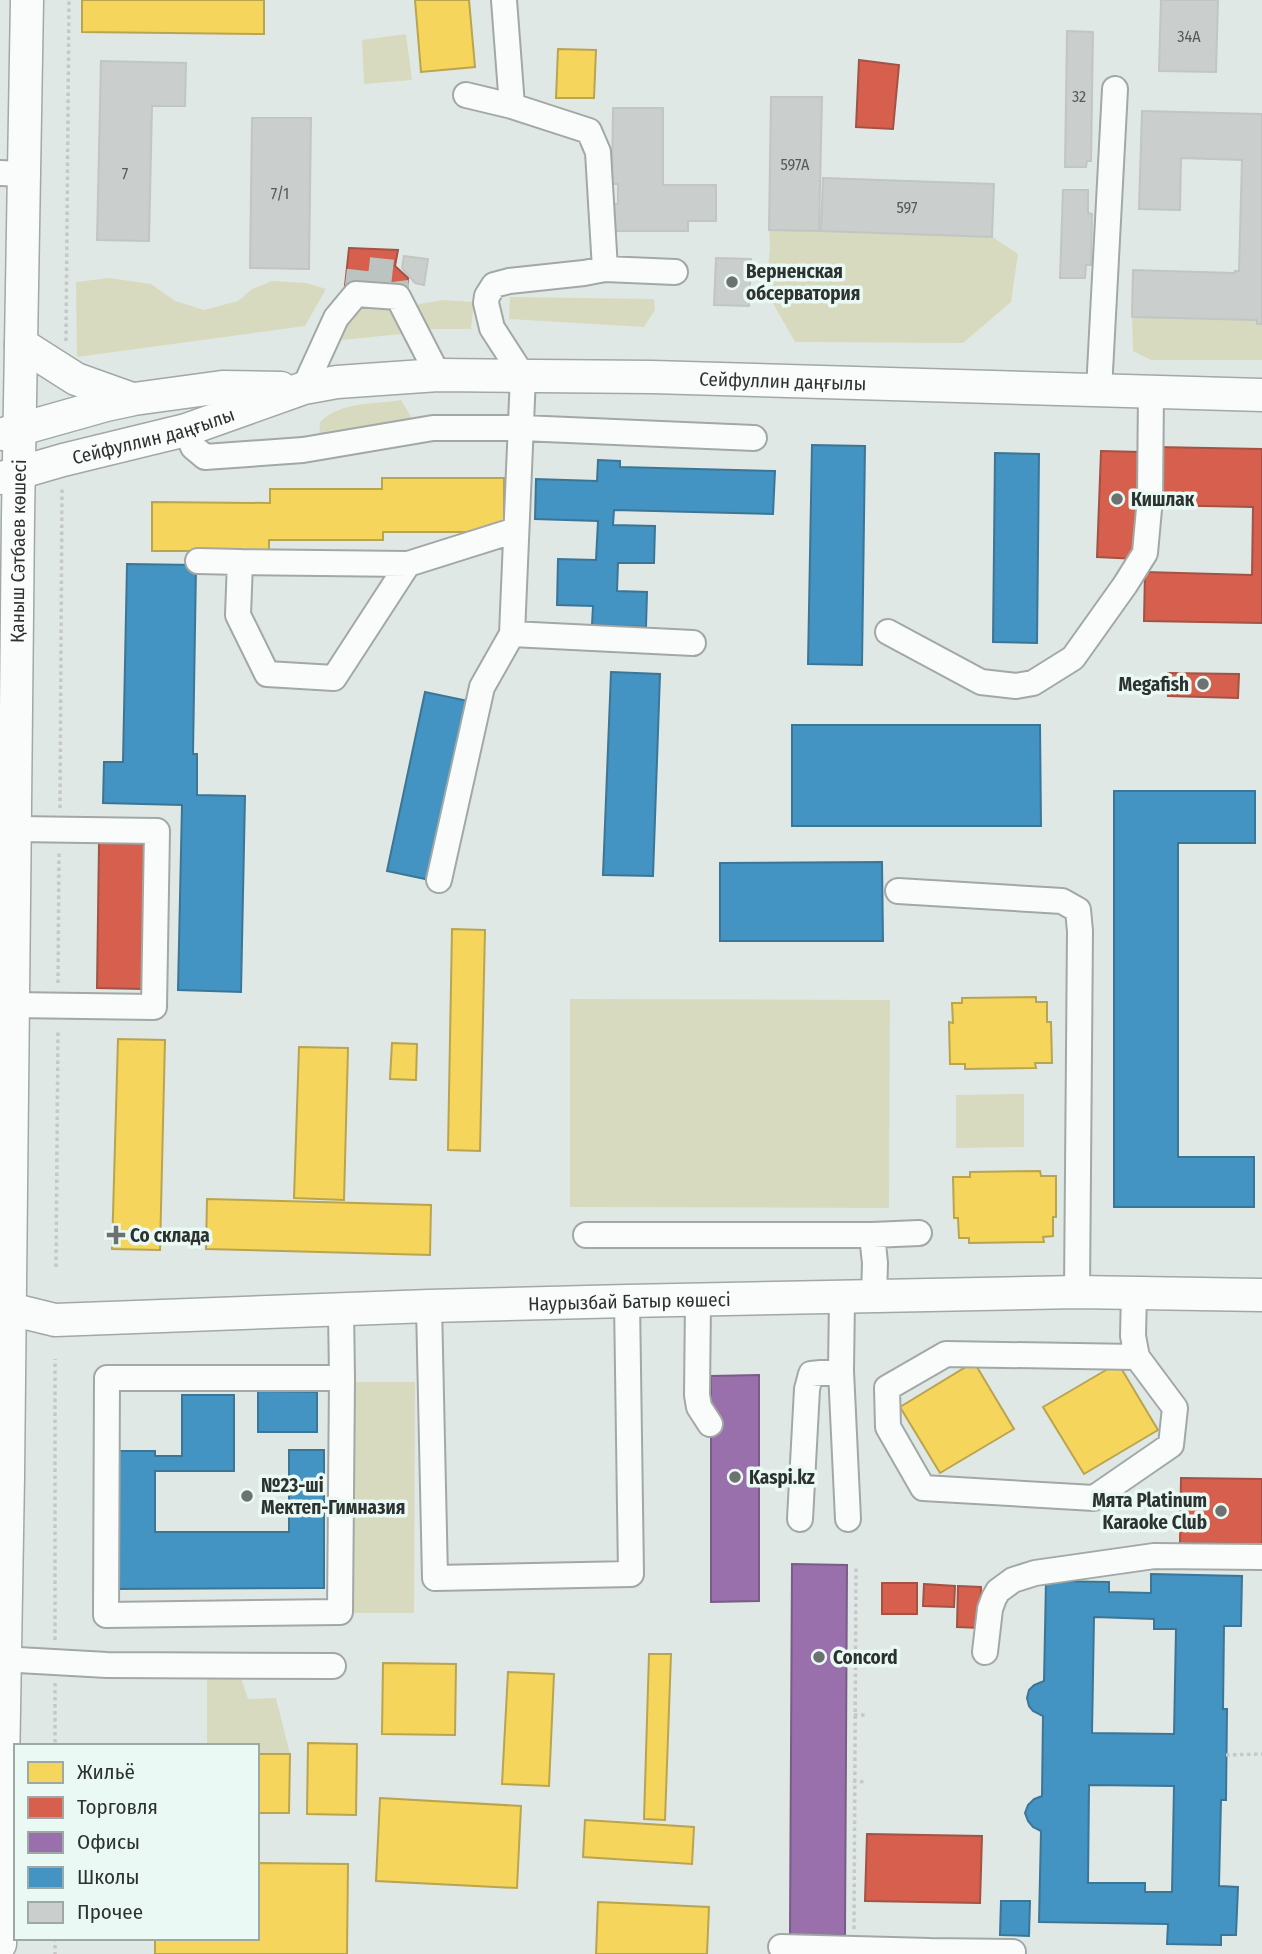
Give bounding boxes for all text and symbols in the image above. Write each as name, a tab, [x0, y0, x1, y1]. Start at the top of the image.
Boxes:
house number: 34А	[1177, 27, 1201, 46]
house number: 32	[1072, 87, 1086, 106]
house number: 597А	[780, 155, 810, 174]
house number: 7	[122, 164, 129, 183]
house number: 7/1	[271, 184, 289, 203]
house number: 597	[896, 198, 918, 217]
place label: Верненская обсерватория	[746, 260, 860, 305]
marker: Верненская обсерватория	[724, 274, 740, 290]
street label: Сейфуллин даңғылы	[699, 367, 867, 395]
street label: Сейфуллин даңғылы	[70, 403, 237, 469]
street label: Қаныш Сәтбаев көшесі	[6, 459, 31, 643]
place label: Кишлак	[1131, 488, 1195, 511]
marker: Кишлак	[1109, 491, 1125, 507]
place label: Megafish	[1119, 673, 1189, 696]
marker: Megafish	[1195, 676, 1211, 692]
place label: Со склада	[130, 1224, 210, 1247]
marker: Со склада	[108, 1227, 124, 1243]
street label: Наурызбай Батыр көшесі	[528, 1288, 731, 1315]
place label: Kaspi.kz	[749, 1466, 815, 1489]
marker: Kaspi.kz	[727, 1469, 743, 1485]
place label: №23-ші Мектеп-Гимназия	[261, 1474, 405, 1519]
marker: №23-ші Мектеп-Гимназия	[239, 1488, 255, 1504]
place label: Мята Platinum Karaoke Club	[1092, 1489, 1207, 1534]
marker: Мята Platinum Karaoke Club	[1213, 1503, 1229, 1519]
place label: Concord	[833, 1646, 898, 1669]
marker: Concord	[811, 1649, 827, 1665]
legend	[14, 1744, 259, 1940]
text: Жильё	[77, 1759, 135, 1785]
text: Торговля	[77, 1794, 158, 1820]
text: Офисы	[77, 1829, 140, 1855]
text: Школы	[77, 1864, 140, 1890]
text: Прочее	[77, 1899, 143, 1925]

